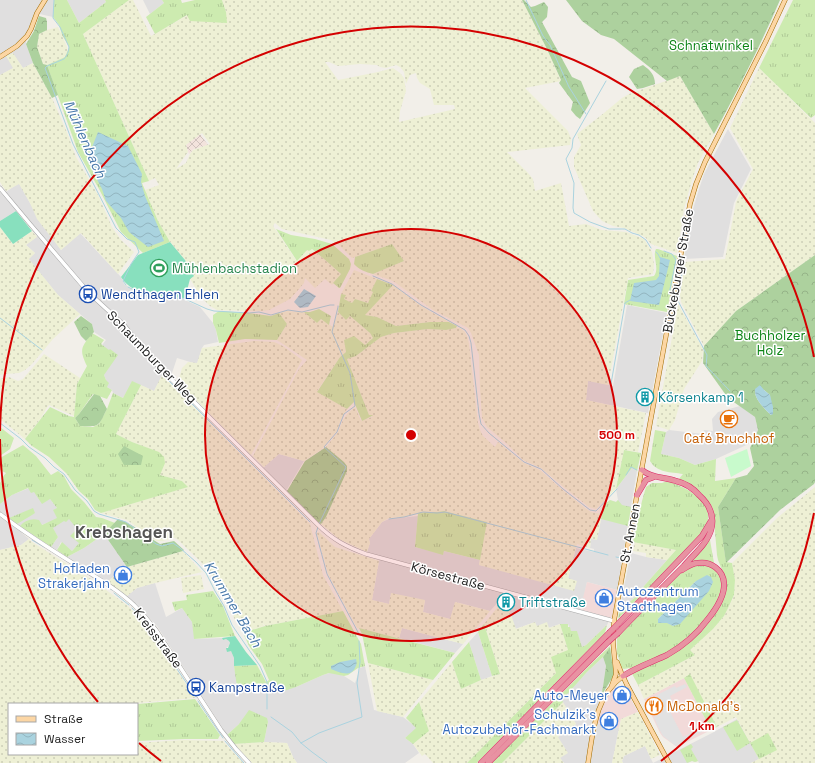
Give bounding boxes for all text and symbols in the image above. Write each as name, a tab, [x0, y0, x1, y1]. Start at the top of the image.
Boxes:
park label: Schnatwinkel	[669, 37, 753, 54]
water label: Mühlenbach	[60, 97, 110, 181]
street label: Bückeburger Straße	[659, 208, 697, 334]
sports icon: Mühlenbachstadion	[149, 258, 169, 278]
place label: Mühlenbachstadion	[172, 260, 297, 277]
bus stop icon: Wendthagen Ehlen	[78, 284, 98, 304]
place label: Wendthagen Ehlen	[101, 286, 219, 303]
street label: Schaumburger Weg	[103, 307, 201, 407]
park label: Buchholzer Holz	[735, 327, 805, 359]
building icon: Körsenkamp 1	[635, 387, 655, 407]
place label: Körsenkamp 1	[658, 389, 744, 406]
cafe icon: Café Bruchhof	[719, 409, 739, 429]
text: 500 m	[599, 427, 635, 443]
centre of rings	[404, 428, 418, 442]
place label: Café Bruchhof	[684, 430, 775, 447]
street label: St. Annen	[616, 502, 644, 564]
district label: Krebshagen	[75, 521, 173, 543]
water label: Krummer Bach	[200, 557, 266, 651]
street label: Körsestraße	[409, 558, 487, 594]
place label: Hofladen Strakerjahn	[38, 560, 110, 592]
shop icon: Hofladen Strakerjahn	[113, 565, 133, 585]
place label: Autozentrum Stadthagen	[617, 583, 699, 615]
shop icon: Autozentrum Stadthagen	[594, 588, 614, 608]
building icon: Triftstraße	[496, 592, 516, 612]
place label: Triftstraße	[519, 594, 586, 611]
street label: Kreisstraße	[130, 605, 186, 671]
bus stop icon: Kampstraße	[186, 677, 206, 697]
place label: Kampstraße	[209, 679, 285, 696]
shop icon: Auto-Meyer	[612, 685, 632, 705]
place label: Auto-Meyer	[534, 687, 609, 704]
restaurant icon: McDonald's	[644, 696, 664, 716]
place label: McDonald's	[667, 698, 740, 715]
legend	[8, 703, 138, 755]
place label: Schulzik's Autozubehör-Fachmarkt	[442, 706, 596, 738]
text: Straße	[44, 711, 83, 727]
shop icon: Schulzik's Autozubehör-Fachmarkt	[599, 711, 619, 731]
text: 1 km	[689, 718, 715, 734]
text: Wasser	[44, 731, 86, 747]

